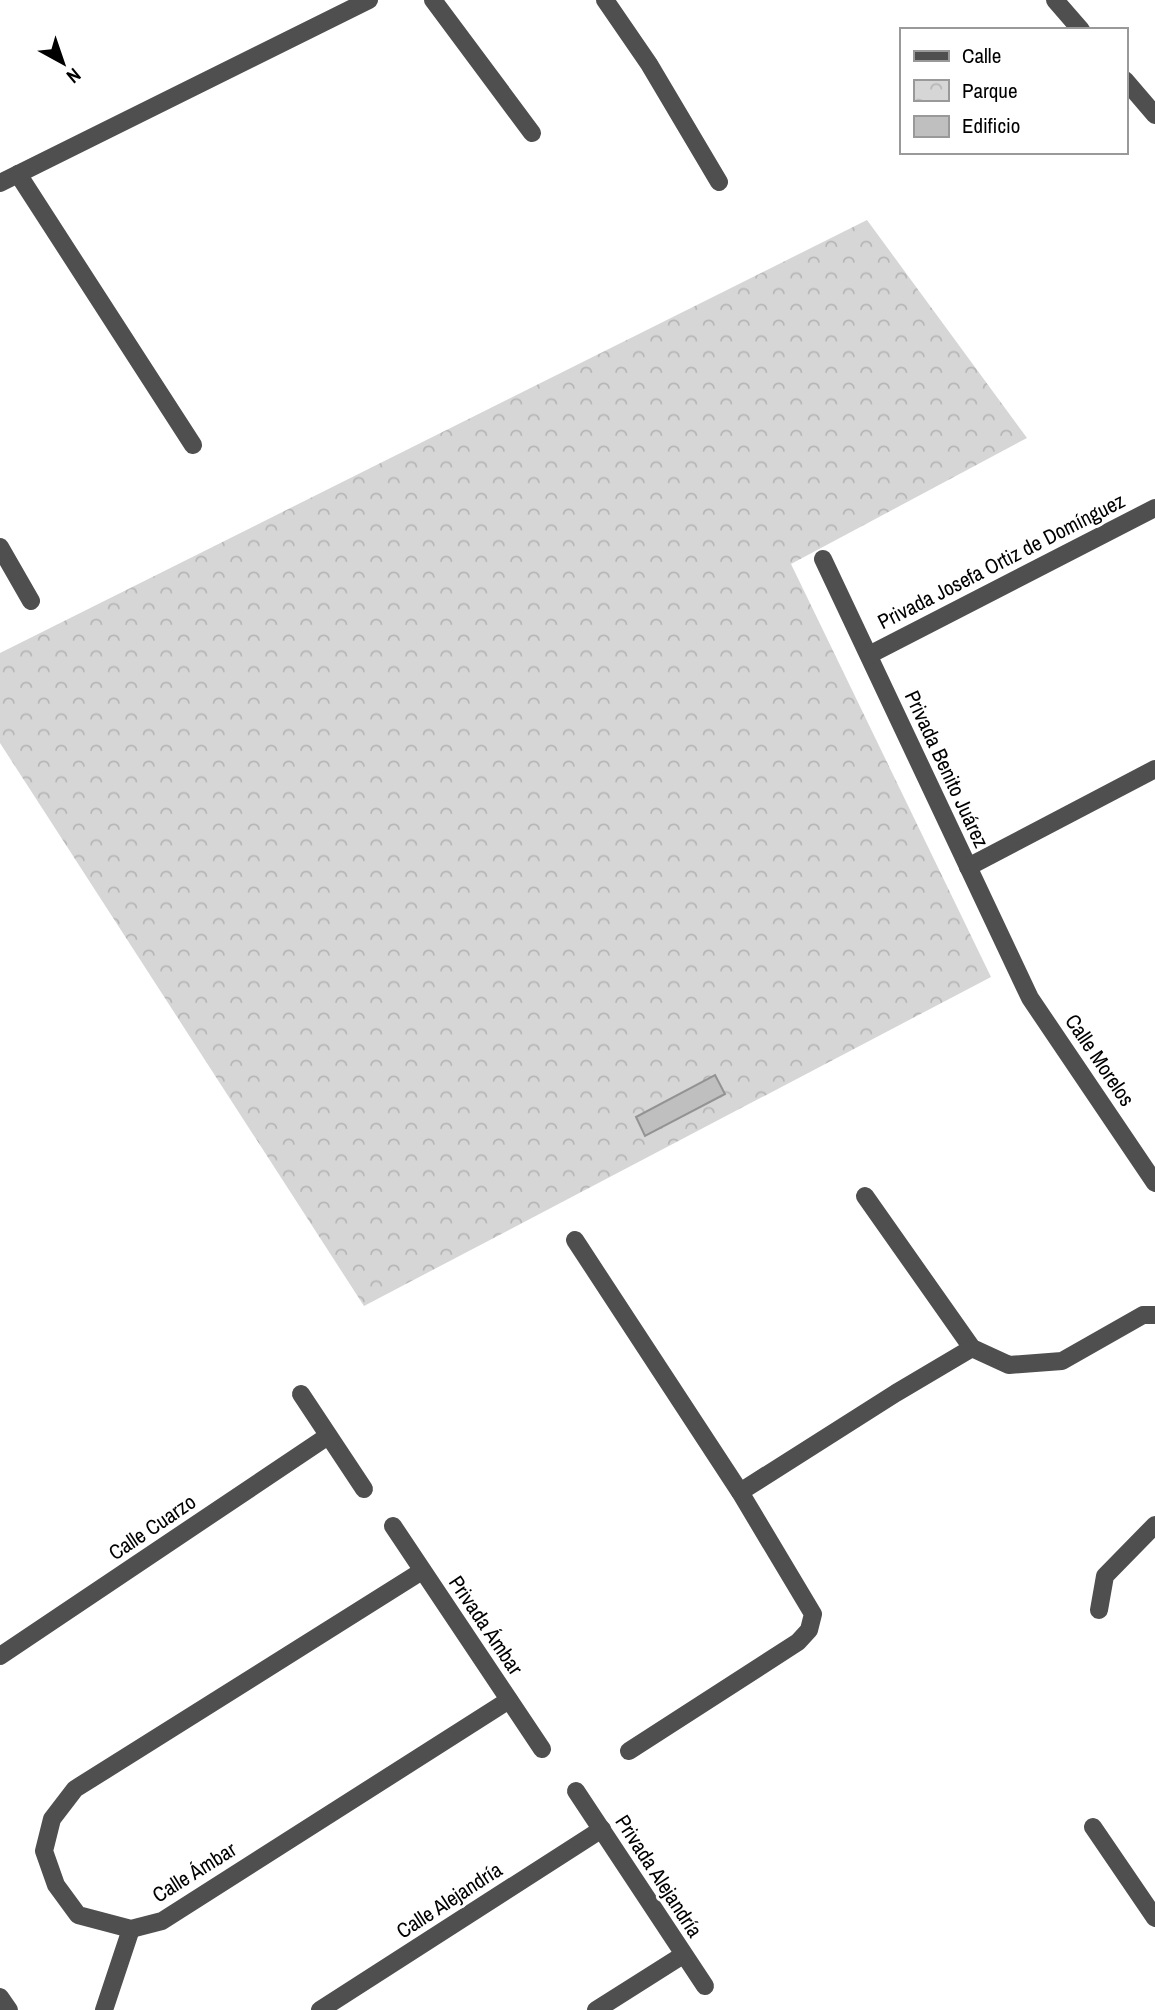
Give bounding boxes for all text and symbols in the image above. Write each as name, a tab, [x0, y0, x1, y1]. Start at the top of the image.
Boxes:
north arrow	[28, 28, 98, 98]
legend	[900, 28, 1127, 154]
text: Calle	[962, 41, 1001, 70]
text: N	[61, 62, 87, 90]
text: Parque	[962, 76, 1018, 105]
text: Edificio	[962, 111, 1020, 140]
street label: Privada Josefa Ortiz de Domínguez	[872, 486, 1130, 636]
street label: Privada Benito Juárez	[898, 686, 996, 853]
street label: Calle Morelos	[1059, 1008, 1141, 1112]
street label: Calle Cuarzo	[103, 1487, 201, 1567]
street label: Privada Ámbar	[442, 1570, 530, 1681]
street label: Privada Alejandría	[609, 1809, 710, 1943]
street label: Calle Ámbar	[147, 1835, 242, 1909]
street label: Calle Alejandría	[391, 1855, 508, 1945]

